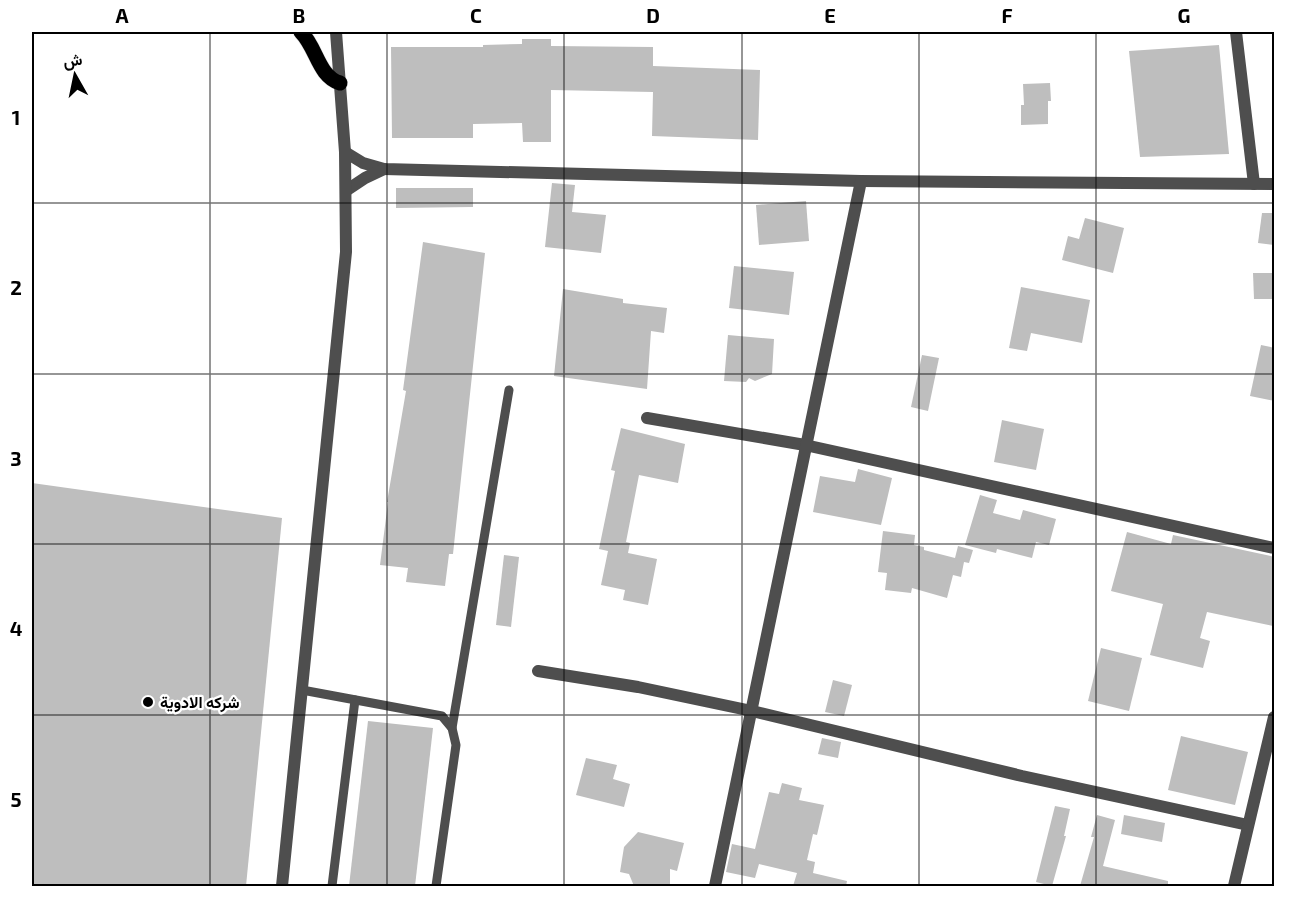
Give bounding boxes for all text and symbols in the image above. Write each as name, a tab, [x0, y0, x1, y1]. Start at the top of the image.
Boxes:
text: A	[115, 3, 129, 27]
text: B	[293, 3, 305, 27]
text: C	[470, 3, 482, 27]
text: D	[646, 3, 660, 27]
text: E	[824, 3, 836, 27]
text: F	[1001, 3, 1013, 27]
text: G	[1178, 3, 1190, 27]
north arrow	[45, 45, 105, 105]
text: ش	[62, 49, 84, 72]
text: 1	[12, 105, 20, 129]
text: 2	[10, 275, 22, 299]
text: 3	[10, 446, 22, 470]
text: 4	[10, 616, 23, 640]
place label: شركه الادوية	[160, 692, 240, 713]
marker: شركه الادوية	[141, 695, 155, 709]
text: 5	[10, 787, 22, 811]

